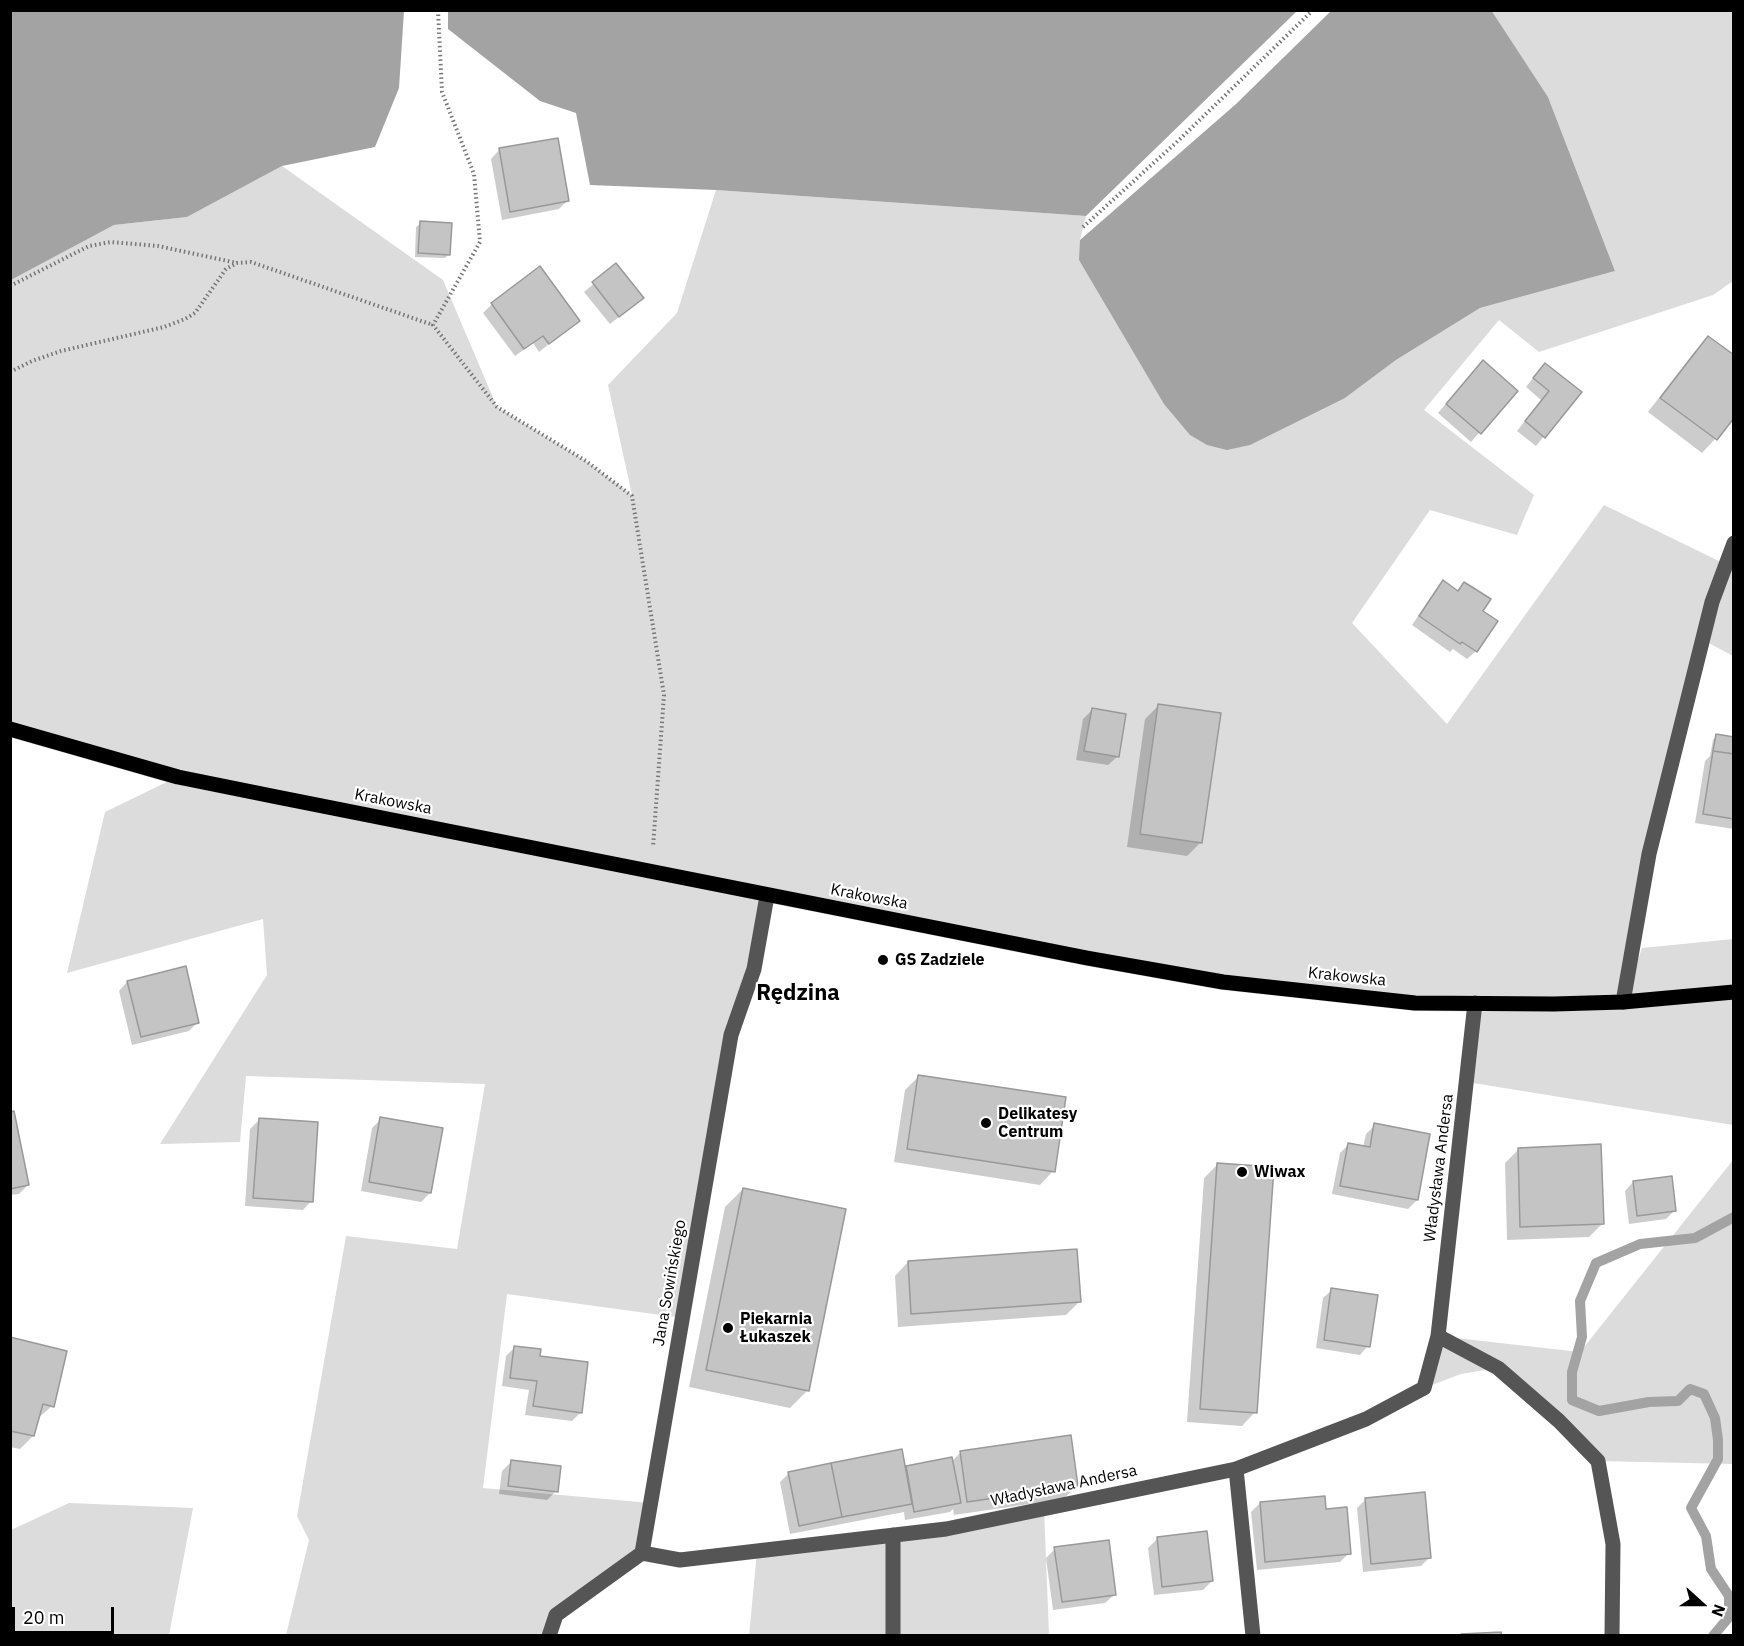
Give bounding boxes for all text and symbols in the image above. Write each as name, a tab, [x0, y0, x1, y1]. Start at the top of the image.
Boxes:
street label: Krakowska	[353, 785, 433, 819]
street label: Krakowska	[829, 880, 909, 914]
place label: GS Zadziele	[895, 950, 985, 970]
marker: GS Zadziele	[876, 953, 890, 967]
street label: Krakowska	[1307, 963, 1387, 991]
district label: Rędzina	[756, 981, 840, 1007]
street label: Władysława Andersa	[1420, 1093, 1458, 1243]
place label: Delikatesy Centrum	[998, 1104, 1077, 1142]
marker: Delikatesy Centrum	[979, 1116, 993, 1130]
place label: Wiwax	[1254, 1162, 1305, 1182]
marker: Wiwax	[1235, 1165, 1249, 1179]
street label: Jana Sowińskiego	[649, 1218, 691, 1348]
place label: Piekarnia Łukaszek	[740, 1309, 812, 1347]
marker: Piekarnia Łukaszek	[721, 1321, 735, 1335]
street label: Władysława Andersa	[989, 1461, 1139, 1511]
north arrow	[1672, 1574, 1732, 1634]
scale bar	[15, 1595, 117, 1633]
text: N	[1707, 1601, 1730, 1619]
text: 20 m	[23, 1606, 65, 1629]

